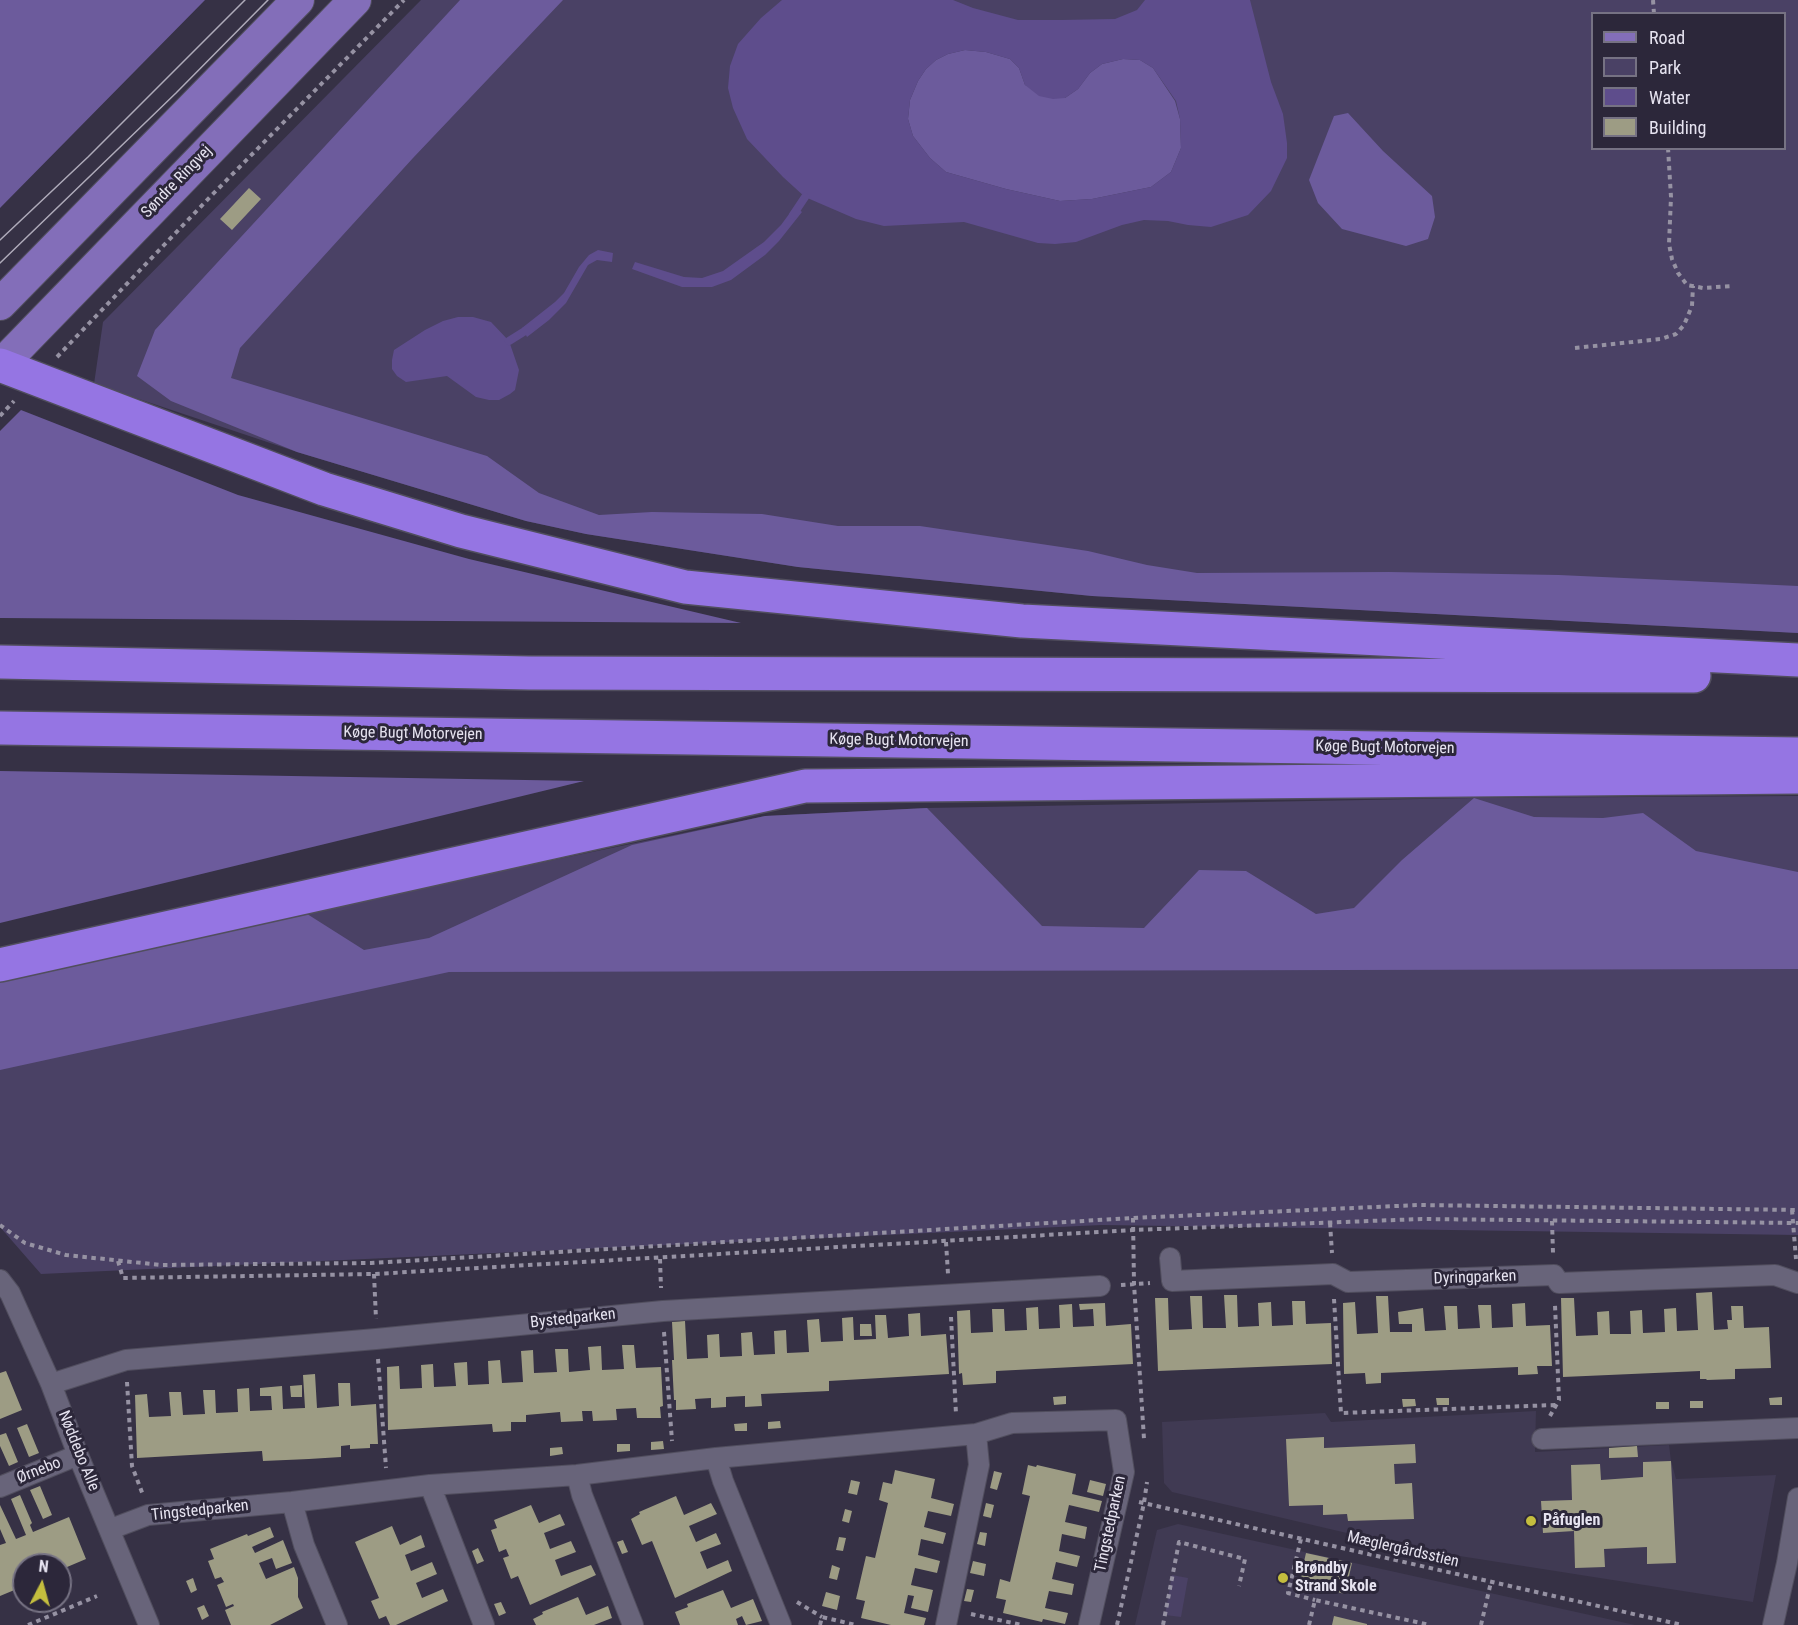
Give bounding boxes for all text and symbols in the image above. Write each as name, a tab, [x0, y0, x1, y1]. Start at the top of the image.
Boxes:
legend	[1591, 12, 1786, 150]
text: Road	[1649, 27, 1685, 48]
text: Park	[1649, 57, 1681, 78]
text: Water	[1649, 87, 1690, 108]
text: Building	[1649, 117, 1706, 138]
street label: Søndre Ringvej	[138, 142, 216, 222]
street label: Køge Bugt Motorvejen	[343, 723, 483, 745]
street label: Køge Bugt Motorvejen	[829, 730, 969, 752]
street label: Køge Bugt Motorvejen	[1315, 737, 1455, 759]
street label: Dyringparken	[1433, 1267, 1517, 1289]
street label: Bystedparken	[529, 1305, 617, 1333]
street label: Nøddebo Alle	[53, 1408, 103, 1494]
street label: Ørnebo	[14, 1454, 64, 1488]
street label: Tingstedparken	[1091, 1474, 1131, 1574]
street label: Tingstedparken	[150, 1496, 250, 1526]
place label: Påfuglen	[1543, 1511, 1600, 1531]
marker: Påfuglen	[1524, 1514, 1538, 1528]
street label: Mæglergårdsstien	[1345, 1528, 1461, 1572]
north arrow	[12, 1553, 72, 1613]
text: N	[38, 1557, 50, 1577]
place label: Brøndby Strand Skole	[1295, 1559, 1377, 1597]
marker: Brøndby Strand Skole	[1276, 1571, 1290, 1585]

